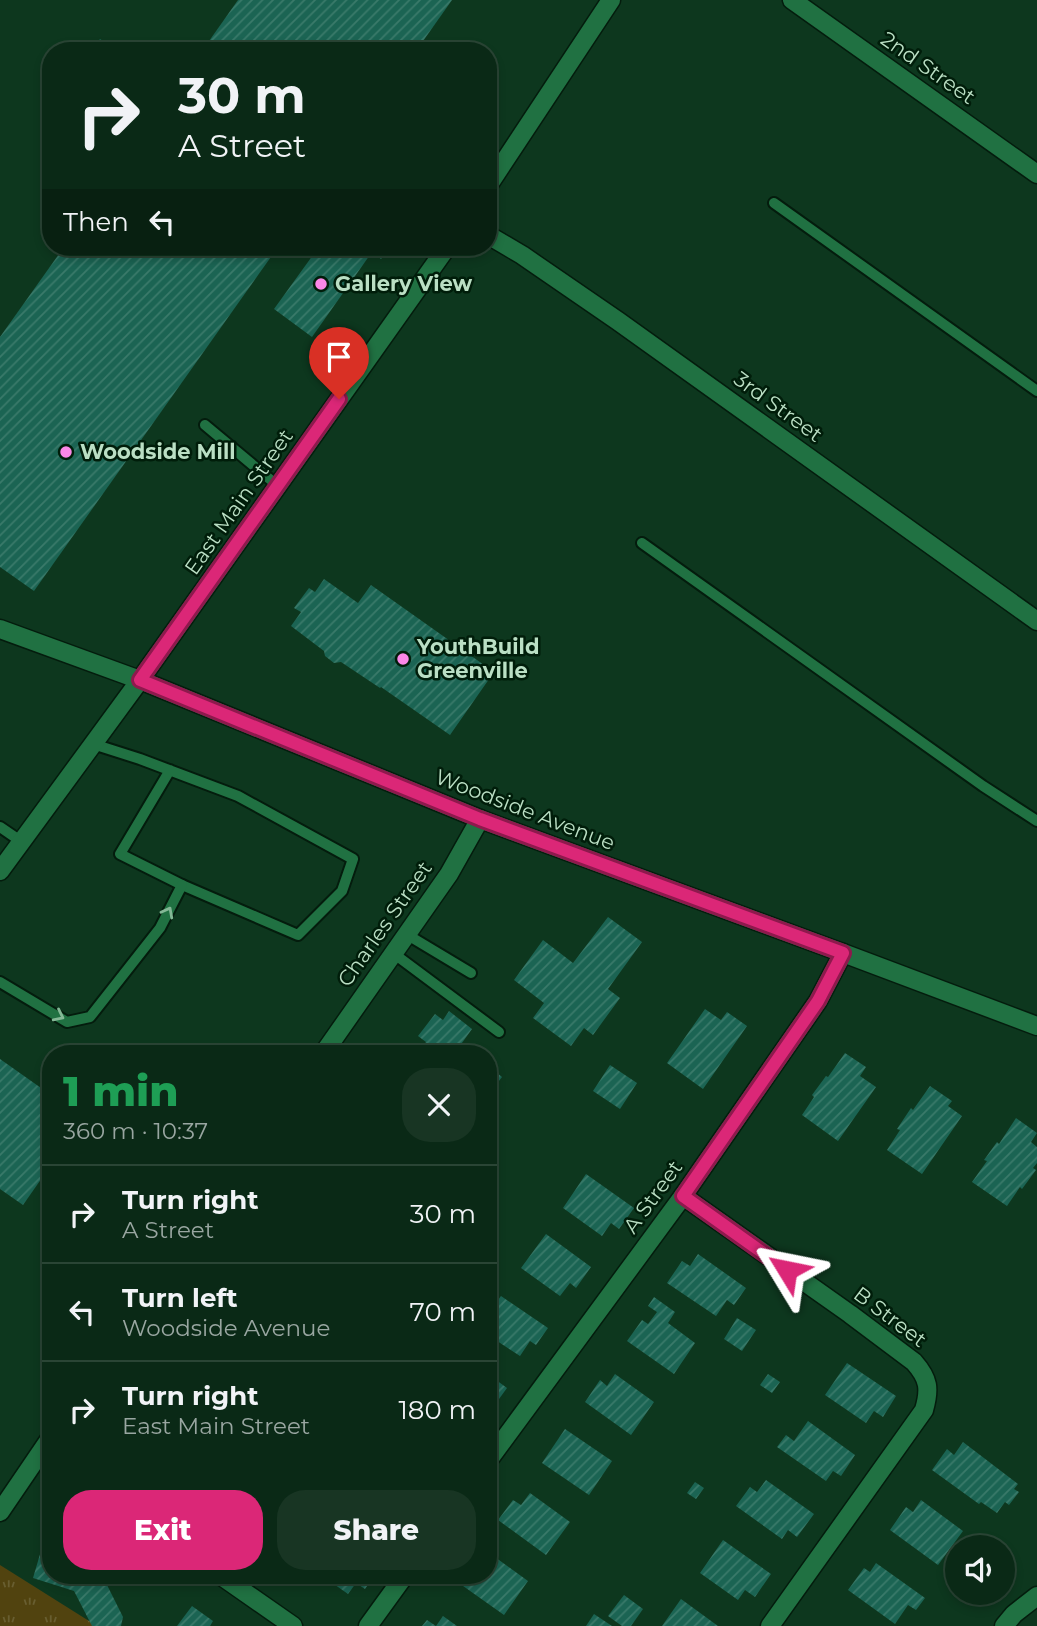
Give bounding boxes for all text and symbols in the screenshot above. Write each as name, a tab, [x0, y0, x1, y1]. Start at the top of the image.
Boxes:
street label: 2nd Street	[876, 26, 980, 109]
text: 30 m	[178, 66, 306, 125]
icon: right	[63, 70, 154, 161]
text: A Street	[178, 126, 306, 165]
icon: left	[143, 203, 181, 241]
text: Then	[63, 206, 129, 238]
place label: Gallery View	[335, 271, 473, 296]
marker: Gallery View	[313, 276, 329, 292]
pin	[309, 327, 369, 399]
icon: arrive	[320, 338, 358, 376]
street label: 3rd Street	[729, 366, 827, 447]
street label: East Main Street	[179, 424, 298, 579]
place label: Woodside Mill	[80, 439, 236, 464]
marker: Woodside Mill	[58, 444, 74, 460]
place label: YouthBuild Greenville	[416, 634, 539, 683]
marker: YouthBuild Greenville	[395, 651, 411, 667]
street label: Woodside Avenue	[432, 764, 619, 855]
street label: Charles Street	[332, 856, 437, 991]
one-way arrow	[160, 907, 173, 919]
one-way arrow	[52, 1008, 64, 1022]
text: 1 min	[63, 1065, 179, 1117]
button: close	[402, 1068, 476, 1142]
text: 360 m · 10:37	[63, 1117, 208, 1145]
street label: A Street	[618, 1155, 687, 1238]
text: Turn right	[122, 1184, 258, 1216]
icon: right	[63, 1195, 101, 1233]
text: 30 m	[410, 1198, 476, 1230]
text: A Street	[122, 1216, 214, 1244]
position arrow	[750, 1233, 824, 1307]
street label: B Street	[849, 1281, 932, 1352]
text: Turn left	[122, 1282, 238, 1314]
icon: left	[63, 1293, 101, 1331]
text: 70 m	[410, 1296, 476, 1328]
text: Woodside Avenue	[122, 1314, 330, 1342]
text: Turn right	[122, 1380, 258, 1412]
icon: right	[63, 1391, 101, 1429]
text: 180 m	[398, 1394, 476, 1426]
text: East Main Street	[122, 1412, 310, 1440]
button: Exit	[63, 1490, 263, 1570]
button: Share	[277, 1490, 476, 1570]
map controls	[945, 1535, 1015, 1605]
button: sound	[945, 1535, 1015, 1605]

